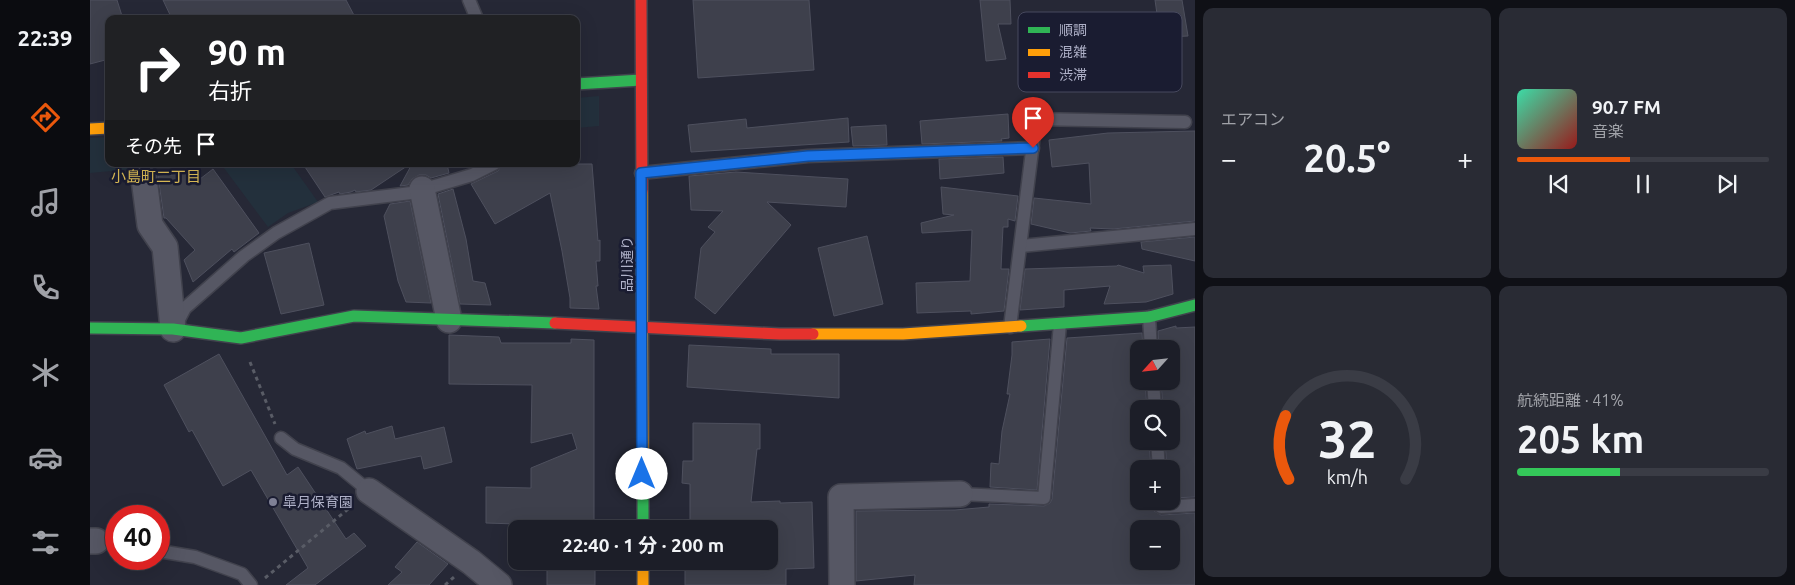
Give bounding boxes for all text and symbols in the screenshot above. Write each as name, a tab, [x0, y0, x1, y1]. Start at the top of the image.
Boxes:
legend	[1018, 12, 1182, 92]
text: 順調	[1059, 22, 1087, 38]
text: 22:39	[17, 25, 73, 50]
text: 90 m	[208, 32, 286, 72]
icon: right	[125, 35, 190, 100]
text: 混雑	[1059, 44, 1087, 60]
text: 渋滞	[1059, 67, 1087, 83]
text: 右折	[208, 78, 252, 103]
text: 90.7 FM	[1592, 96, 1661, 118]
pin	[1012, 97, 1054, 148]
icon: directions	[28, 100, 63, 135]
icon: arrive	[1019, 104, 1047, 132]
text: エアコン	[1221, 110, 1285, 128]
text: 音楽	[1592, 122, 1624, 140]
icon: arrive	[192, 130, 220, 158]
text: その先	[125, 135, 182, 157]
text: 20.5°	[1303, 137, 1391, 179]
text: −	[1221, 143, 1237, 174]
text: +	[1457, 143, 1473, 174]
district label: 小島町二丁目	[111, 168, 201, 185]
icon: previous	[1545, 170, 1573, 198]
icon: pause	[1629, 170, 1657, 198]
icon: next	[1713, 170, 1741, 198]
icon: music	[28, 185, 63, 220]
street label: 品川通り	[619, 236, 635, 292]
icon: phone	[28, 270, 63, 305]
north arrow	[1130, 340, 1180, 390]
map controls	[1130, 340, 1180, 570]
icon: climate	[28, 355, 63, 390]
text: 航続距離 · 41%	[1517, 391, 1624, 409]
button: search	[1130, 400, 1180, 450]
text: 32	[1318, 410, 1376, 468]
text: 205 km	[1517, 418, 1644, 460]
icon: car	[28, 440, 63, 475]
position arrow	[615, 447, 667, 499]
button: +	[1130, 460, 1180, 510]
text: km/h	[1326, 467, 1368, 487]
place label: 皐月保育園	[283, 494, 353, 510]
marker: 皐月保育園	[267, 496, 279, 508]
speed limit sign: 40	[105, 505, 170, 570]
button: −	[1130, 520, 1180, 570]
icon: filters	[28, 525, 63, 560]
text: 22:40 · 1 分 · 200 m	[562, 534, 724, 556]

